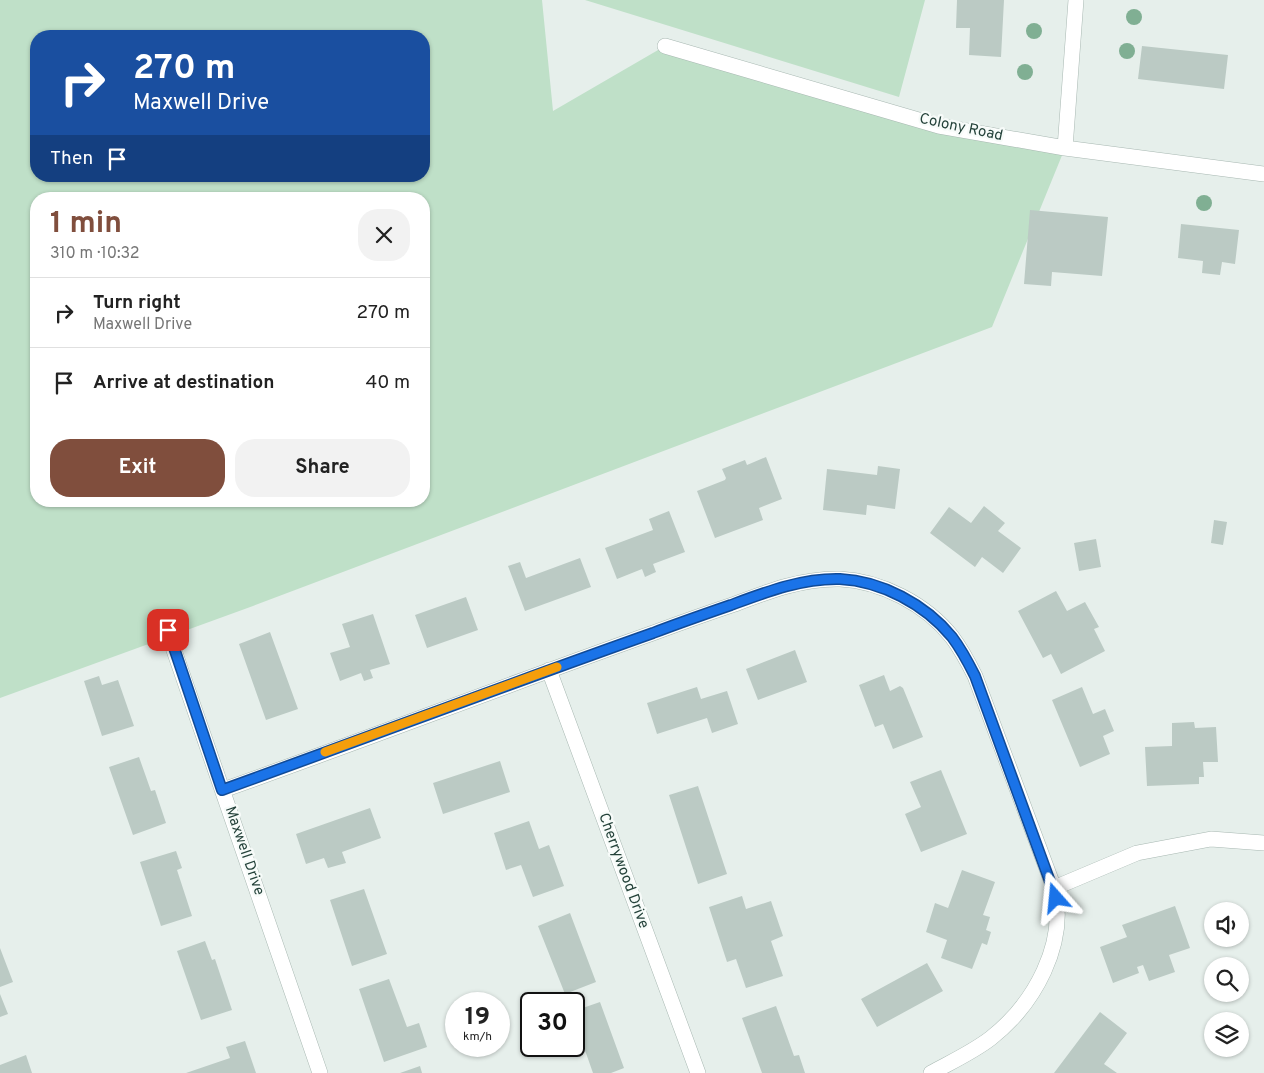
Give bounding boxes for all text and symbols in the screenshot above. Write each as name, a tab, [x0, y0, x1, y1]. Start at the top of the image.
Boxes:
text: 270 m	[133, 47, 235, 91]
icon: right	[50, 50, 115, 115]
text: Maxwell Drive	[133, 90, 269, 117]
street label: Colony Road	[917, 110, 1005, 146]
icon: arrive	[103, 145, 131, 173]
text: Then	[50, 147, 93, 171]
text: 1 min	[50, 206, 122, 243]
button: close	[358, 209, 410, 261]
text: 310 m · 10:32	[50, 244, 140, 264]
text: Turn right	[93, 291, 181, 315]
icon: right	[50, 299, 78, 327]
text: 270 m	[356, 301, 410, 325]
text: Maxwell Drive	[93, 315, 192, 335]
icon: arrive	[50, 369, 78, 397]
text: Arrive at destination	[93, 371, 274, 395]
text: 40 m	[365, 371, 410, 395]
button: Exit	[50, 439, 225, 497]
button: Share	[235, 439, 410, 497]
pin	[147, 609, 189, 651]
icon: arrive	[154, 616, 182, 644]
street label: Maxwell Drive	[220, 804, 268, 898]
street label: Cherrywood Drive	[593, 811, 653, 931]
position arrow	[1029, 871, 1081, 923]
map controls	[1204, 902, 1249, 1057]
button: sound	[1204, 902, 1249, 947]
button: search	[1204, 957, 1249, 1002]
speed limit sign: 30	[520, 992, 585, 1057]
text: 19	[465, 1002, 490, 1034]
button: layers	[1204, 1012, 1249, 1057]
text: km/h	[463, 1029, 492, 1045]

